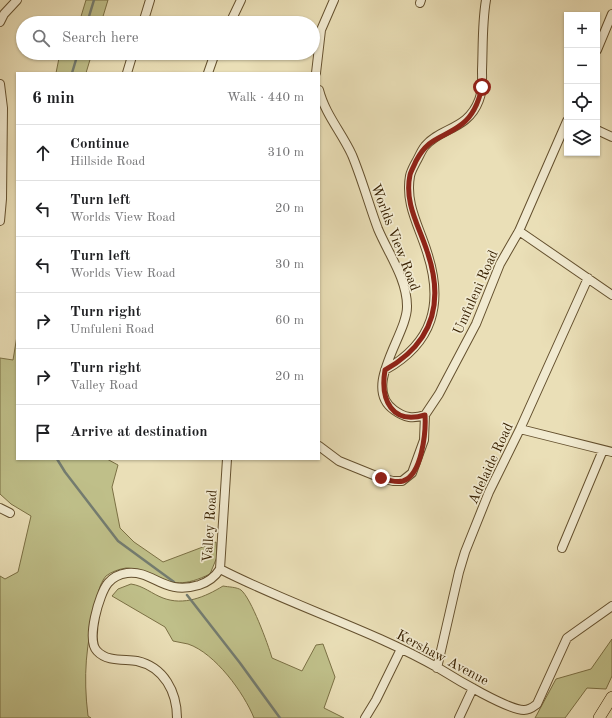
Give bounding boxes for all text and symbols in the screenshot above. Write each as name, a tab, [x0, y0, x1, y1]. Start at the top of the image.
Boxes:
map controls	[564, 12, 600, 156]
button: +	[564, 12, 600, 48]
search box	[16, 16, 320, 60]
icon: search	[30, 27, 52, 49]
text: Search here	[62, 31, 139, 46]
button: −	[564, 48, 600, 84]
route start	[473, 78, 491, 96]
button: locate	[564, 84, 600, 120]
text: 6 min	[32, 90, 75, 107]
text: Walk · 440 m	[227, 91, 304, 104]
button: layers	[564, 120, 600, 156]
text: Continue	[70, 137, 129, 152]
icon: ahead	[32, 142, 54, 164]
text: 310 m	[267, 146, 304, 159]
text: Hillside Road	[70, 155, 145, 168]
street label: Worlds View Road	[368, 182, 422, 293]
text: Turn left	[70, 193, 130, 208]
icon: left	[32, 198, 54, 220]
text: 20 m	[275, 202, 304, 215]
text: Worlds View Road	[70, 211, 176, 224]
street label: Umfuleni Road	[451, 248, 501, 337]
text: Turn left	[70, 249, 130, 264]
icon: left	[32, 254, 54, 276]
text: 30 m	[275, 258, 304, 271]
text: Worlds View Road	[70, 267, 176, 280]
text: Turn right	[70, 305, 141, 320]
icon: right	[32, 310, 54, 332]
text: 60 m	[275, 314, 304, 327]
text: Umfuleni Road	[70, 323, 154, 336]
text: Turn right	[70, 361, 141, 376]
icon: right	[32, 366, 54, 388]
text: 20 m	[275, 370, 304, 383]
text: Valley Road	[70, 379, 138, 392]
street label: Adelaide Road	[466, 421, 516, 506]
icon: arrive	[32, 422, 54, 444]
text: Arrive at destination	[70, 425, 208, 440]
route end	[372, 469, 390, 487]
street label: Valley Road	[200, 489, 220, 563]
street label: Kershaw Avenue	[394, 628, 491, 688]

